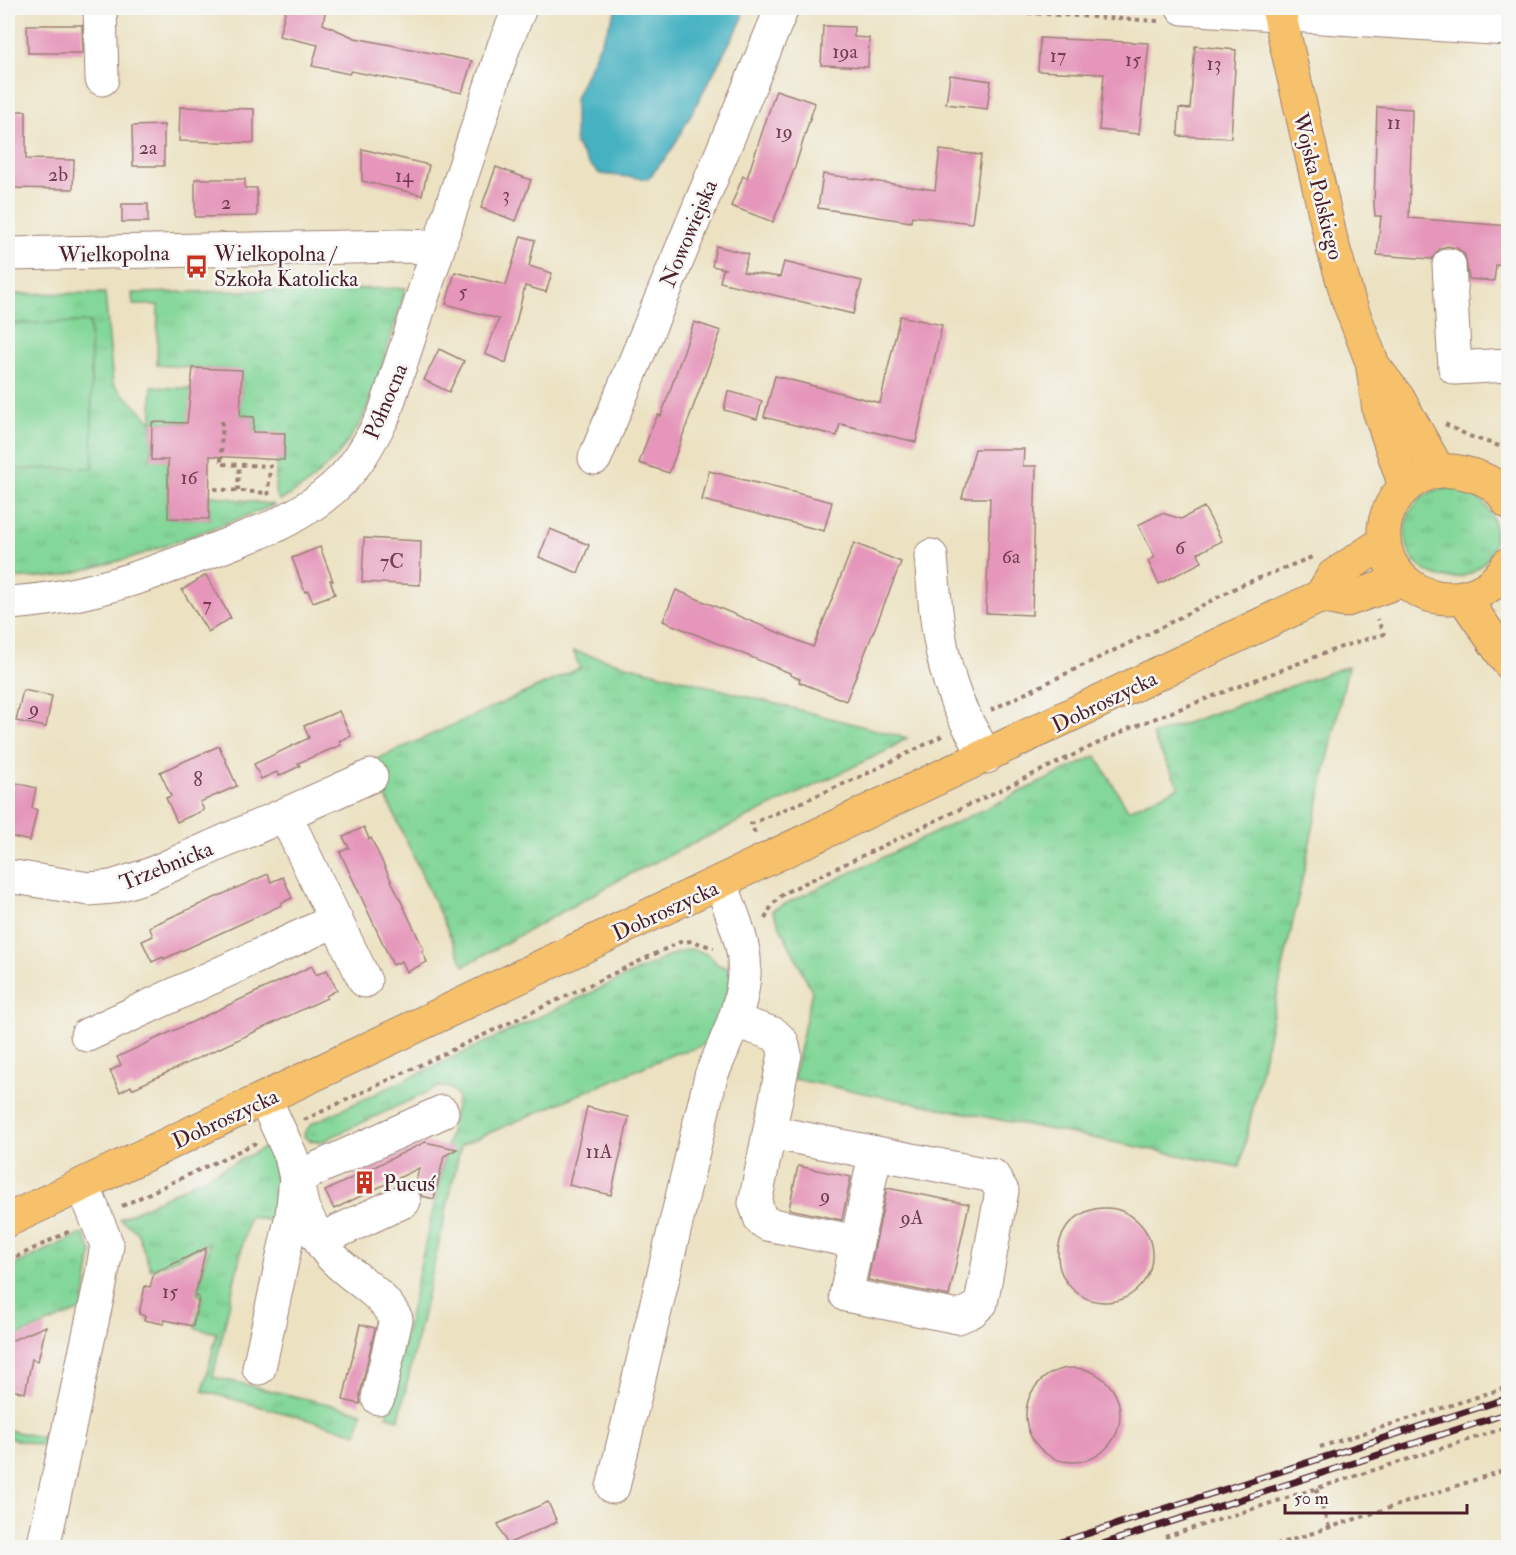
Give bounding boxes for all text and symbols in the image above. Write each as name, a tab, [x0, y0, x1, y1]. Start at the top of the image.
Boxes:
house number: 19a	[832, 39, 859, 64]
house number: 17	[1050, 43, 1066, 68]
house number: 15	[1125, 47, 1141, 72]
house number: 13	[1207, 51, 1221, 76]
street label: Wojska Polskiego	[1286, 109, 1350, 263]
house number: 11	[1387, 110, 1401, 135]
house number: 19	[775, 119, 793, 144]
house number: 2a	[139, 135, 158, 160]
house number: 2b	[48, 162, 68, 187]
house number: 14	[395, 163, 414, 188]
street label: Nowowiejska	[654, 175, 724, 291]
house number: 3	[502, 182, 510, 207]
house number: 2	[221, 190, 231, 215]
street label: Wielkopolna	[57, 239, 171, 270]
place label: Wielkopolna / Szkoła Katolicka	[213, 240, 359, 293]
bus stop icon: Wielkopolna / Szkoła Katolicka	[183, 253, 209, 279]
house number: 5	[459, 279, 468, 304]
street label: Północna	[357, 358, 415, 443]
house number: 16	[180, 465, 198, 490]
house number: 6	[1175, 535, 1186, 560]
house number: 6a	[1002, 544, 1021, 569]
house number: 7C	[380, 549, 404, 574]
house number: 7	[202, 592, 212, 617]
street label: Dobroszycka	[1047, 664, 1163, 739]
house number: 9	[27, 696, 39, 721]
house number: 8	[193, 767, 203, 792]
street label: Trzebnicka	[116, 834, 218, 897]
street label: Dobroszycka	[608, 874, 724, 948]
street label: Dobroszycka	[168, 1082, 284, 1156]
house number: 11A	[586, 1139, 613, 1164]
building icon: Pucuś	[352, 1170, 378, 1196]
place label: Pucuś	[383, 1170, 437, 1198]
house number: 9	[818, 1183, 830, 1208]
house number: 9A	[899, 1205, 924, 1230]
house number: 15	[162, 1279, 178, 1304]
scale bar	[1285, 1477, 1466, 1515]
text: 50 m	[1294, 1487, 1329, 1510]

